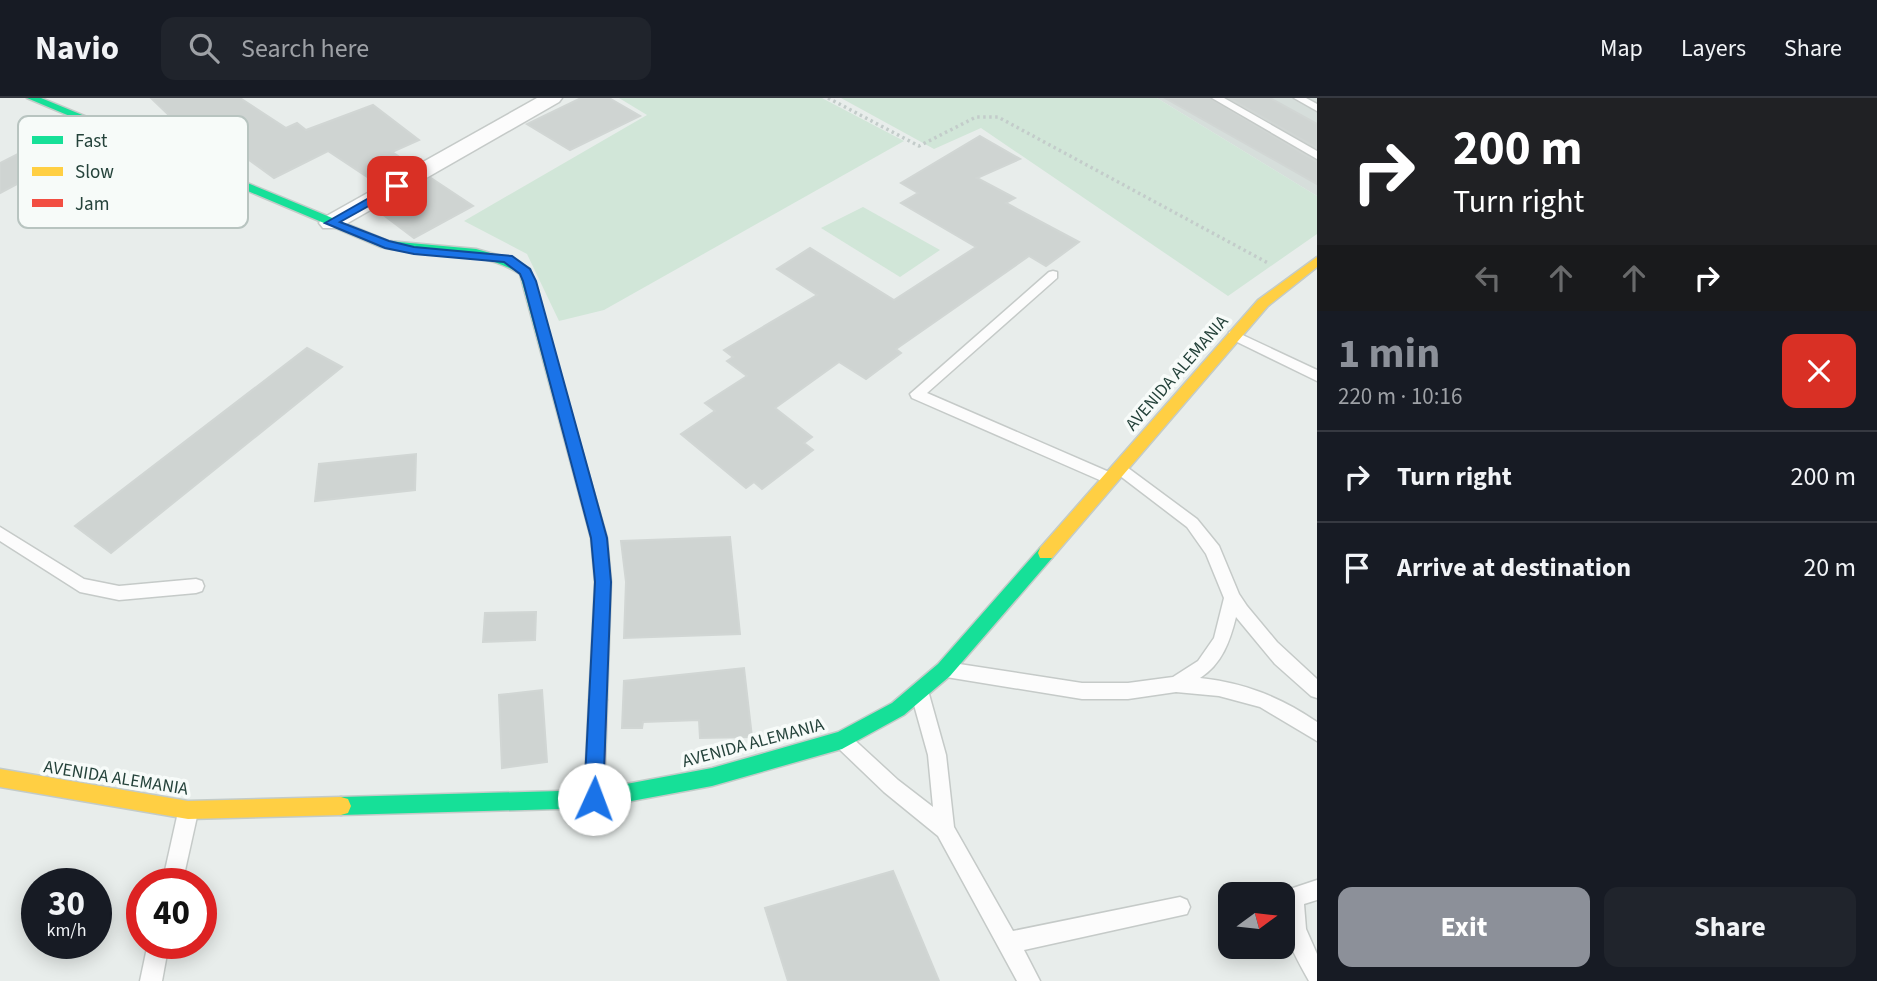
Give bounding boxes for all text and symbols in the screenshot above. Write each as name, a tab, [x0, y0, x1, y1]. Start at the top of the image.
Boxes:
search box	[161, 17, 651, 80]
text: Navio	[35, 25, 119, 72]
icon: search	[185, 29, 223, 67]
text: Search here	[241, 30, 369, 67]
text: Map	[1600, 31, 1643, 66]
text: Layers	[1681, 31, 1746, 66]
text: Share	[1784, 31, 1842, 66]
text: 200 m	[1453, 114, 1582, 184]
legend	[18, 116, 248, 228]
icon: right	[1338, 126, 1429, 217]
text: Fast	[75, 128, 108, 155]
pin	[367, 156, 427, 216]
text: Slow	[75, 159, 114, 186]
icon: arrive	[378, 167, 416, 205]
text: Turn right	[1453, 179, 1584, 225]
text: Jam	[75, 191, 109, 218]
icon: left	[1469, 259, 1507, 297]
icon: ahead	[1542, 259, 1580, 297]
icon: ahead	[1615, 259, 1653, 297]
icon: right	[1688, 259, 1726, 297]
street label: AVENIDA ALEMANIA	[1120, 310, 1234, 436]
text: 1 min	[1338, 324, 1440, 384]
button: close	[1782, 334, 1856, 408]
text: 220 m · 10:16	[1338, 380, 1462, 413]
icon: right	[1338, 458, 1376, 496]
text: Turn right	[1397, 458, 1512, 495]
text: 200 m	[1790, 458, 1856, 495]
icon: arrive	[1338, 549, 1376, 587]
text: Arrive at destination	[1397, 549, 1631, 586]
text: 20 m	[1803, 549, 1856, 586]
street label: AVENIDA ALEMANIA	[679, 712, 827, 774]
street label: AVENIDA ALEMANIA	[42, 754, 190, 802]
position arrow	[557, 762, 631, 836]
speed limit sign: 40	[126, 868, 217, 959]
text: 30	[48, 879, 85, 929]
north arrow	[1218, 882, 1295, 959]
map controls	[1218, 882, 1295, 959]
button: Exit	[1338, 887, 1590, 967]
button: Share	[1604, 887, 1856, 967]
text: km/h	[47, 918, 86, 943]

